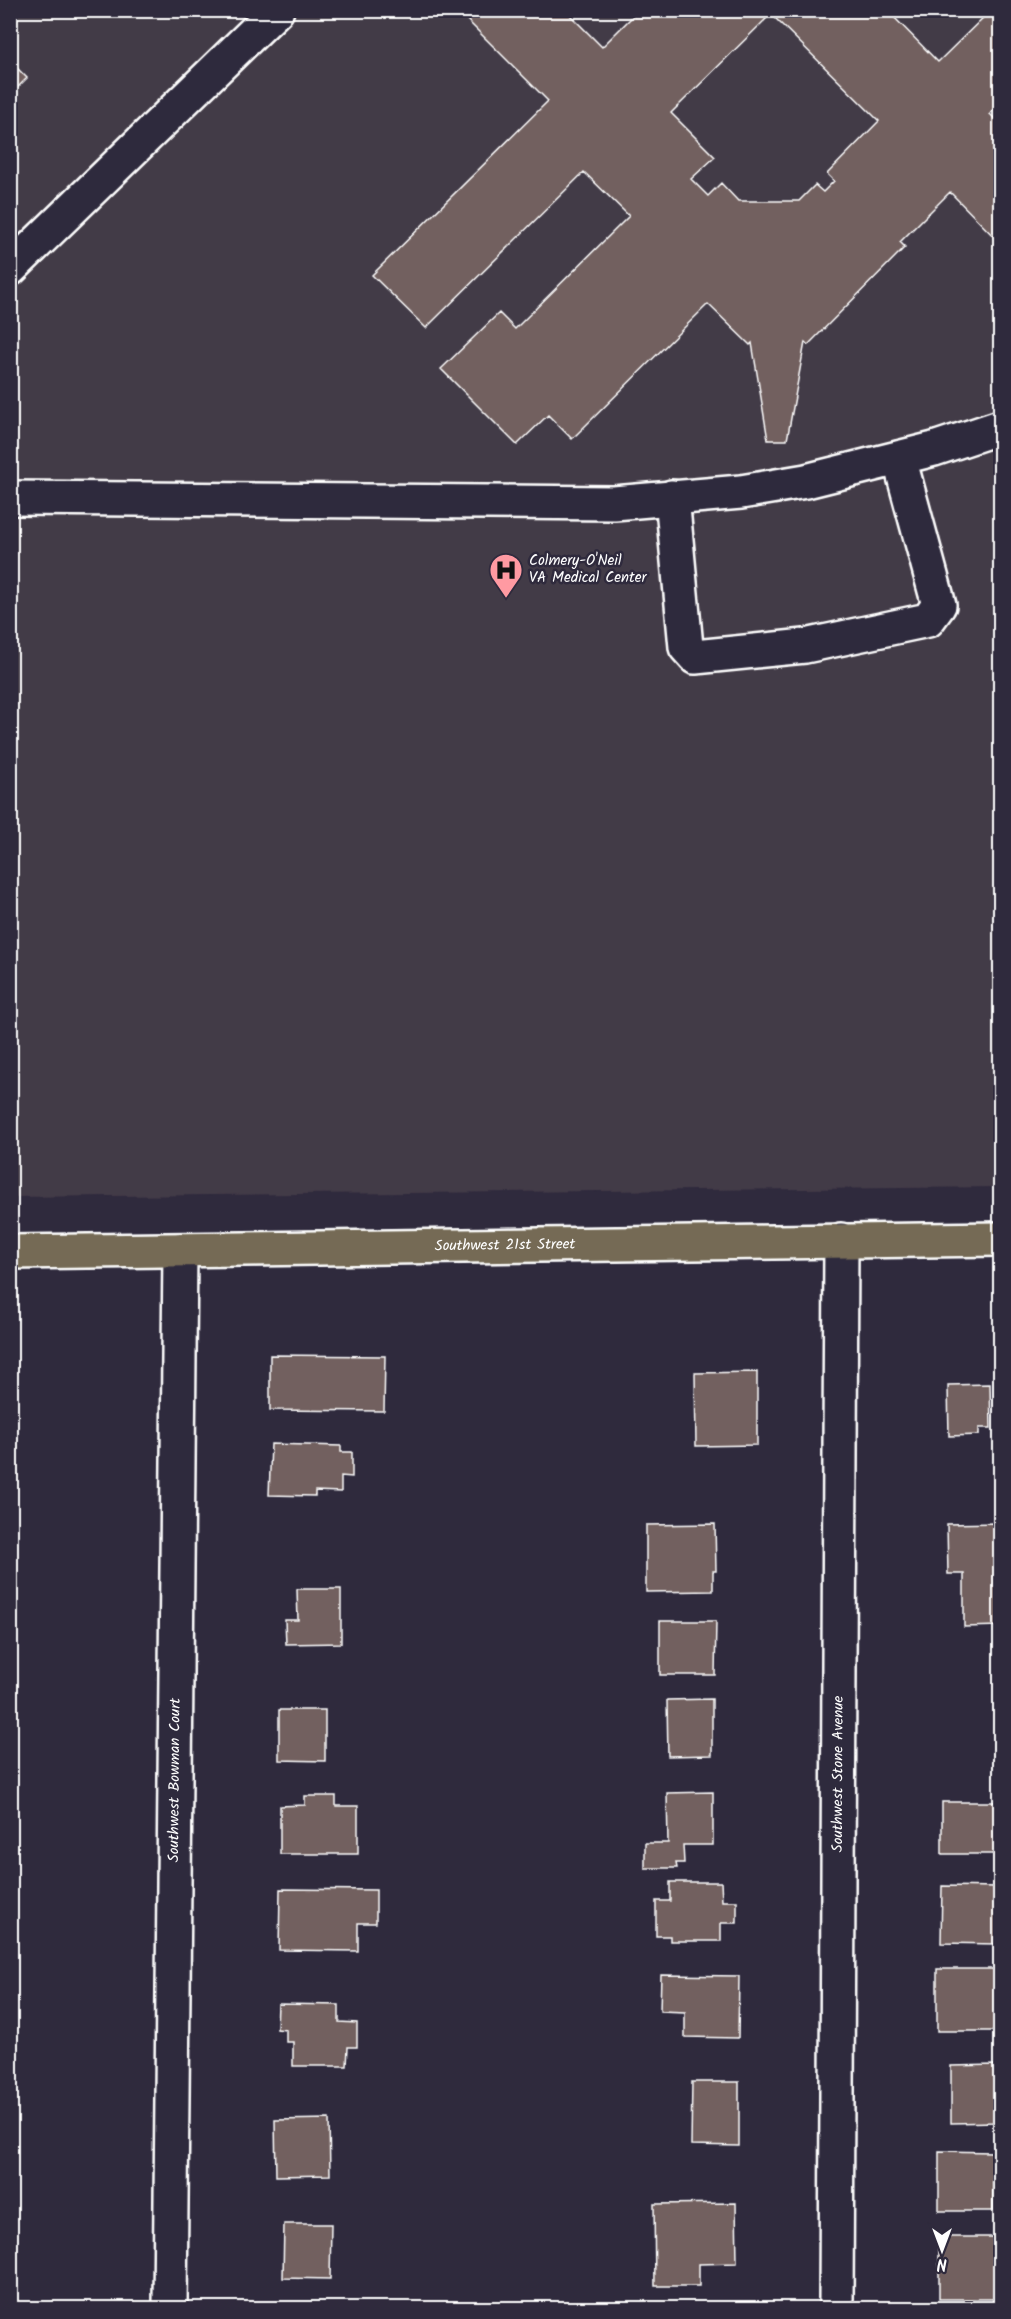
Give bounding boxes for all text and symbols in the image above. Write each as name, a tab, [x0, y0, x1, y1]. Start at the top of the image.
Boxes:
place label: Colmery-O'Neil VA Medical Center	[529, 549, 647, 590]
hospital icon: Colmery-O'Neil VA Medical Center	[488, 552, 524, 599]
street label: Southwest 21st Street	[434, 1233, 576, 1258]
street label: Southwest Stone Avenue	[826, 1695, 851, 1852]
street label: Southwest Bowman Court	[162, 1698, 188, 1862]
north arrow	[912, 2220, 972, 2280]
text: N	[937, 2251, 947, 2276]

